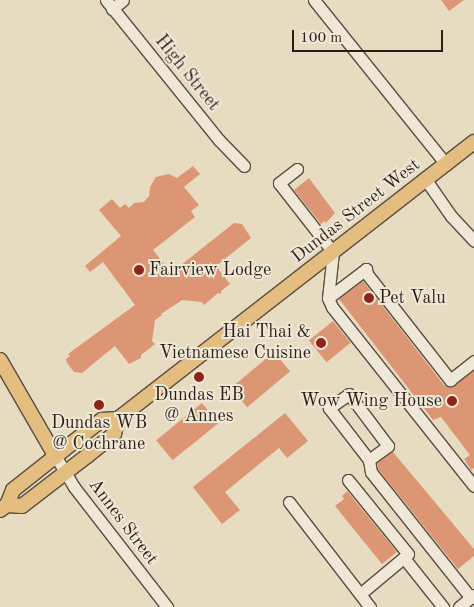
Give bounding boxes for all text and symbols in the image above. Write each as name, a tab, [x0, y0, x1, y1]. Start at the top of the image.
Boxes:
scale bar	[294, 20, 445, 52]
street label: High Street	[150, 31, 224, 115]
text: 100 m	[300, 31, 342, 46]
street label: Dundas Street West	[287, 154, 425, 268]
place label: Fairview Lodge	[149, 259, 271, 281]
marker: Fairview Lodge	[133, 264, 145, 276]
place label: Pet Valu	[379, 287, 446, 309]
marker: Pet Valu	[363, 292, 375, 304]
place label: Hai Thai & Vietnamese Cuisine	[159, 322, 311, 364]
marker: Hai Thai & Vietnamese Cuisine	[315, 337, 327, 349]
marker: Dundas EB @ Annes	[193, 371, 205, 383]
place label: Dundas EB @ Annes	[154, 385, 244, 428]
place label: Wow Wing House	[300, 390, 442, 412]
marker: Wow Wing House	[446, 395, 458, 407]
marker: Dundas WB @ Cochrane	[93, 399, 105, 411]
place label: Dundas WB @ Cochrane	[51, 413, 147, 456]
street label: Annes Street	[84, 475, 162, 569]

